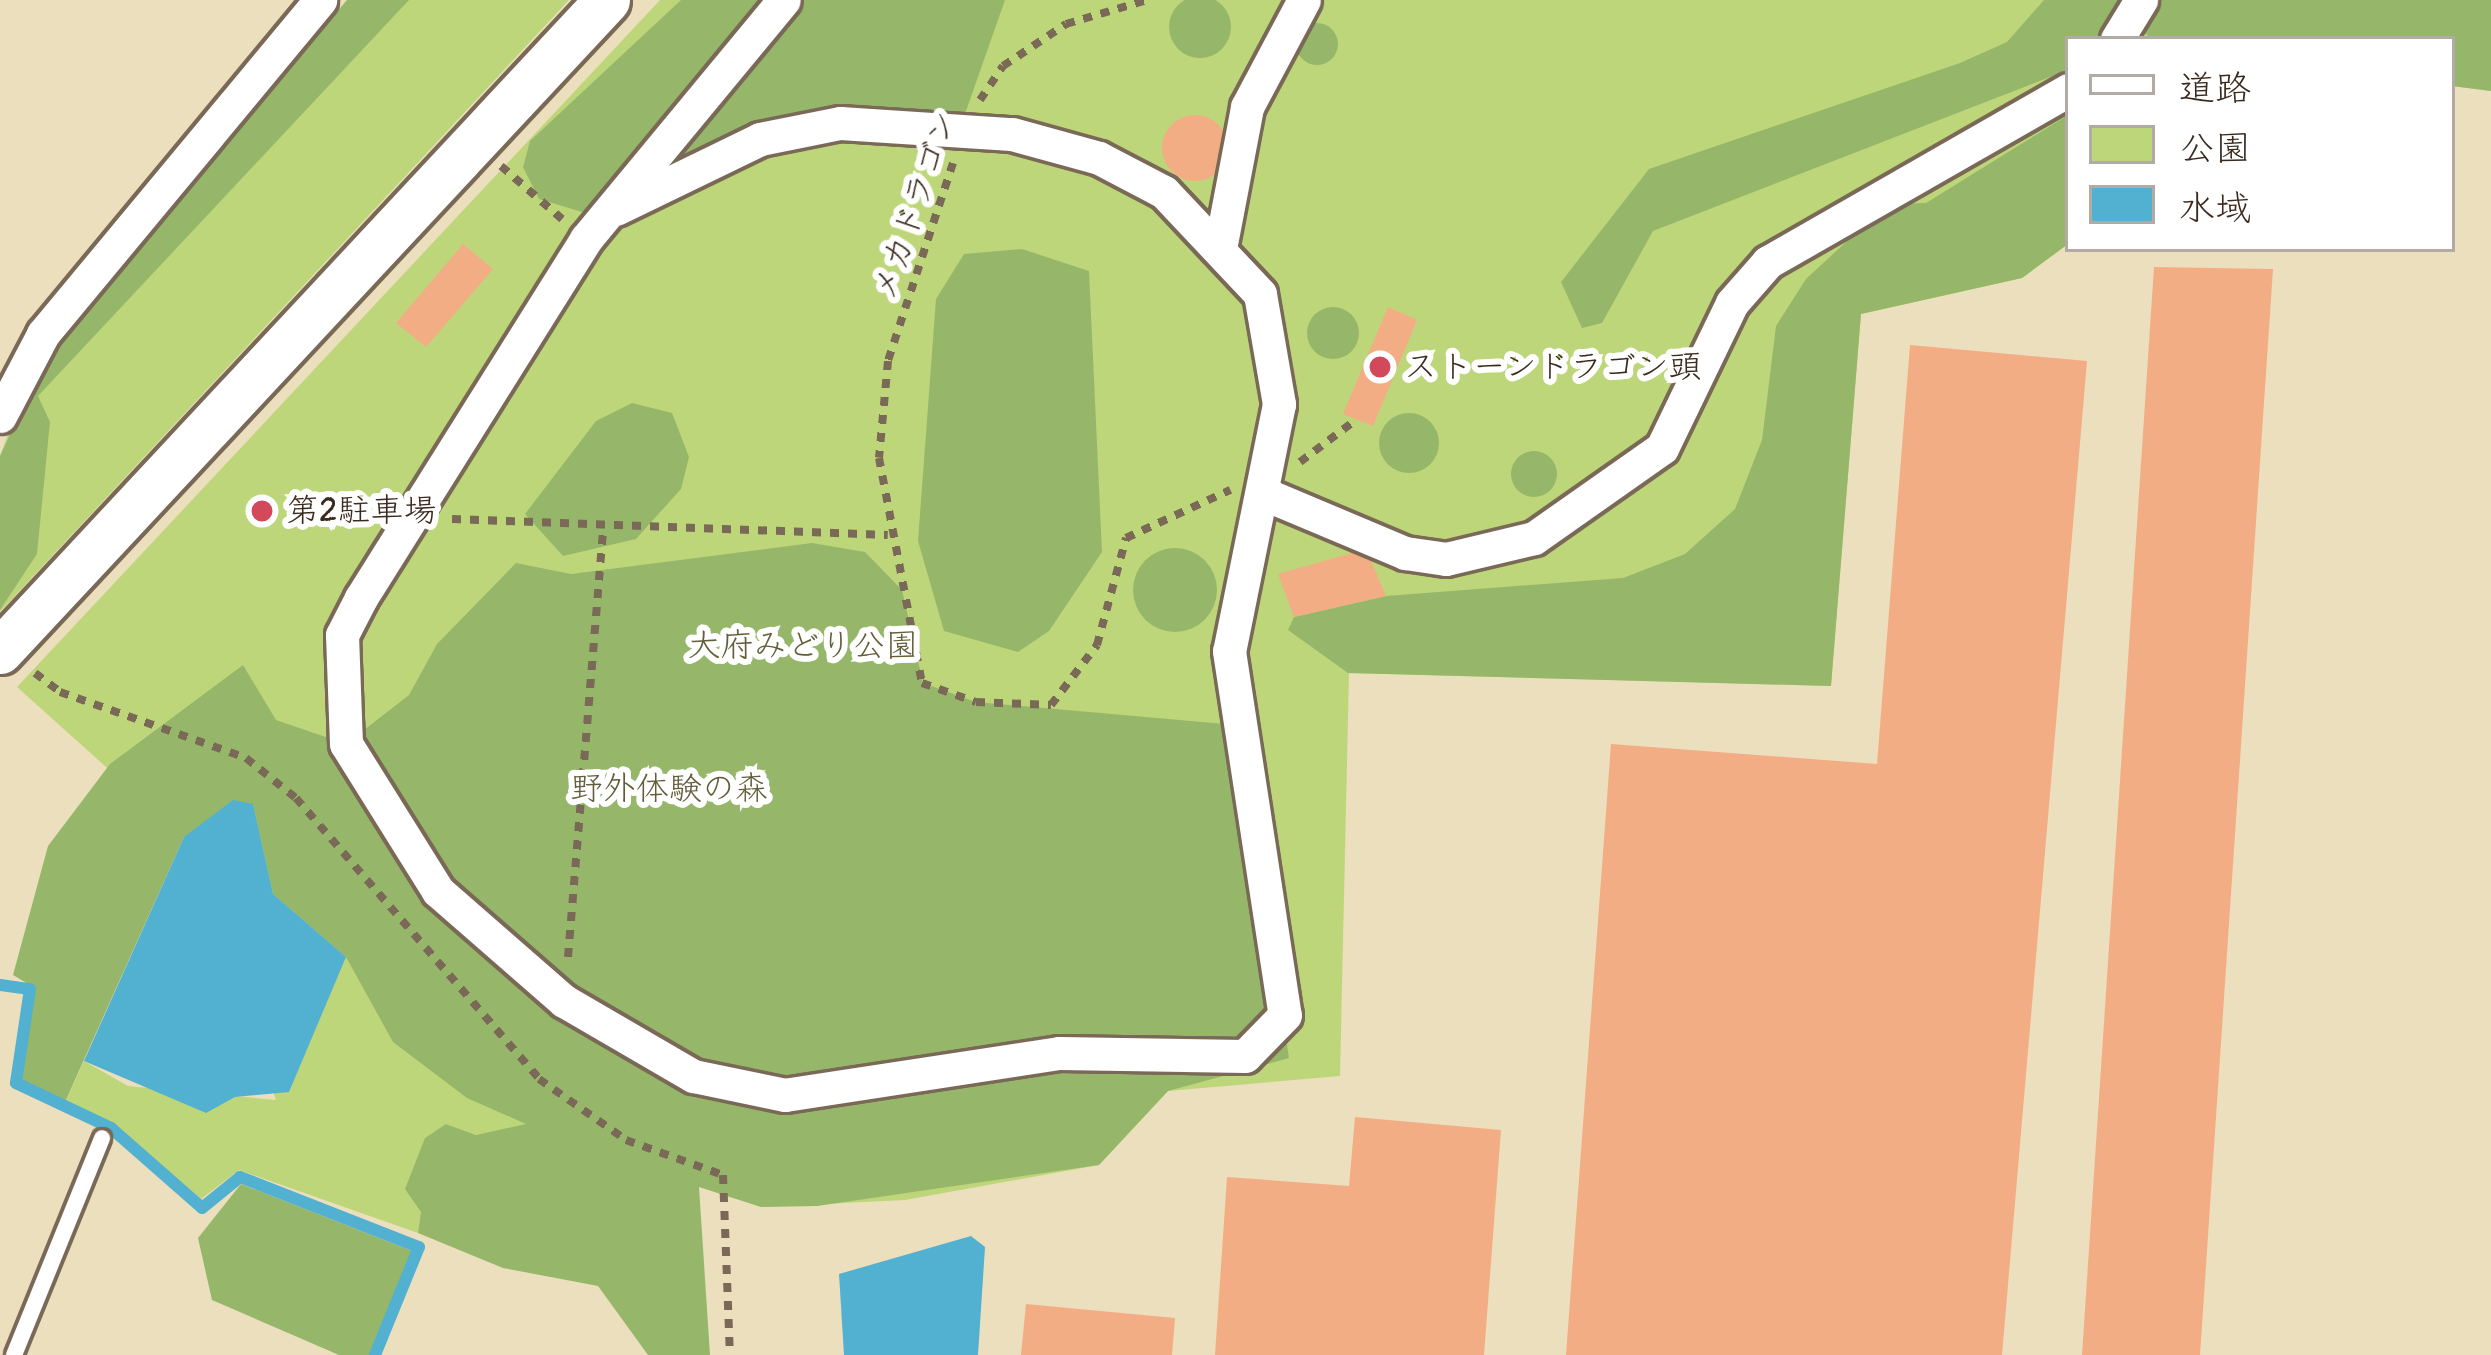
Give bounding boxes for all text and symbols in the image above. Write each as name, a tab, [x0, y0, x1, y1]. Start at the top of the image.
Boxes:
legend	[2065, 36, 2455, 252]
text: 道路	[2179, 66, 2251, 111]
street label: メカドラゴン	[864, 106, 966, 306]
text: 公園	[2179, 126, 2251, 171]
text: 水域	[2179, 186, 2251, 231]
place label: ストーンドラゴン頭	[1404, 347, 1701, 387]
marker: ストーンドラゴン頭	[1367, 354, 1393, 380]
place label: 第2駐車場	[286, 491, 436, 531]
marker: 第2駐車場	[249, 498, 275, 524]
park label: 大府みどり公園	[688, 626, 918, 666]
park label: 野外体験の森	[570, 769, 768, 809]

